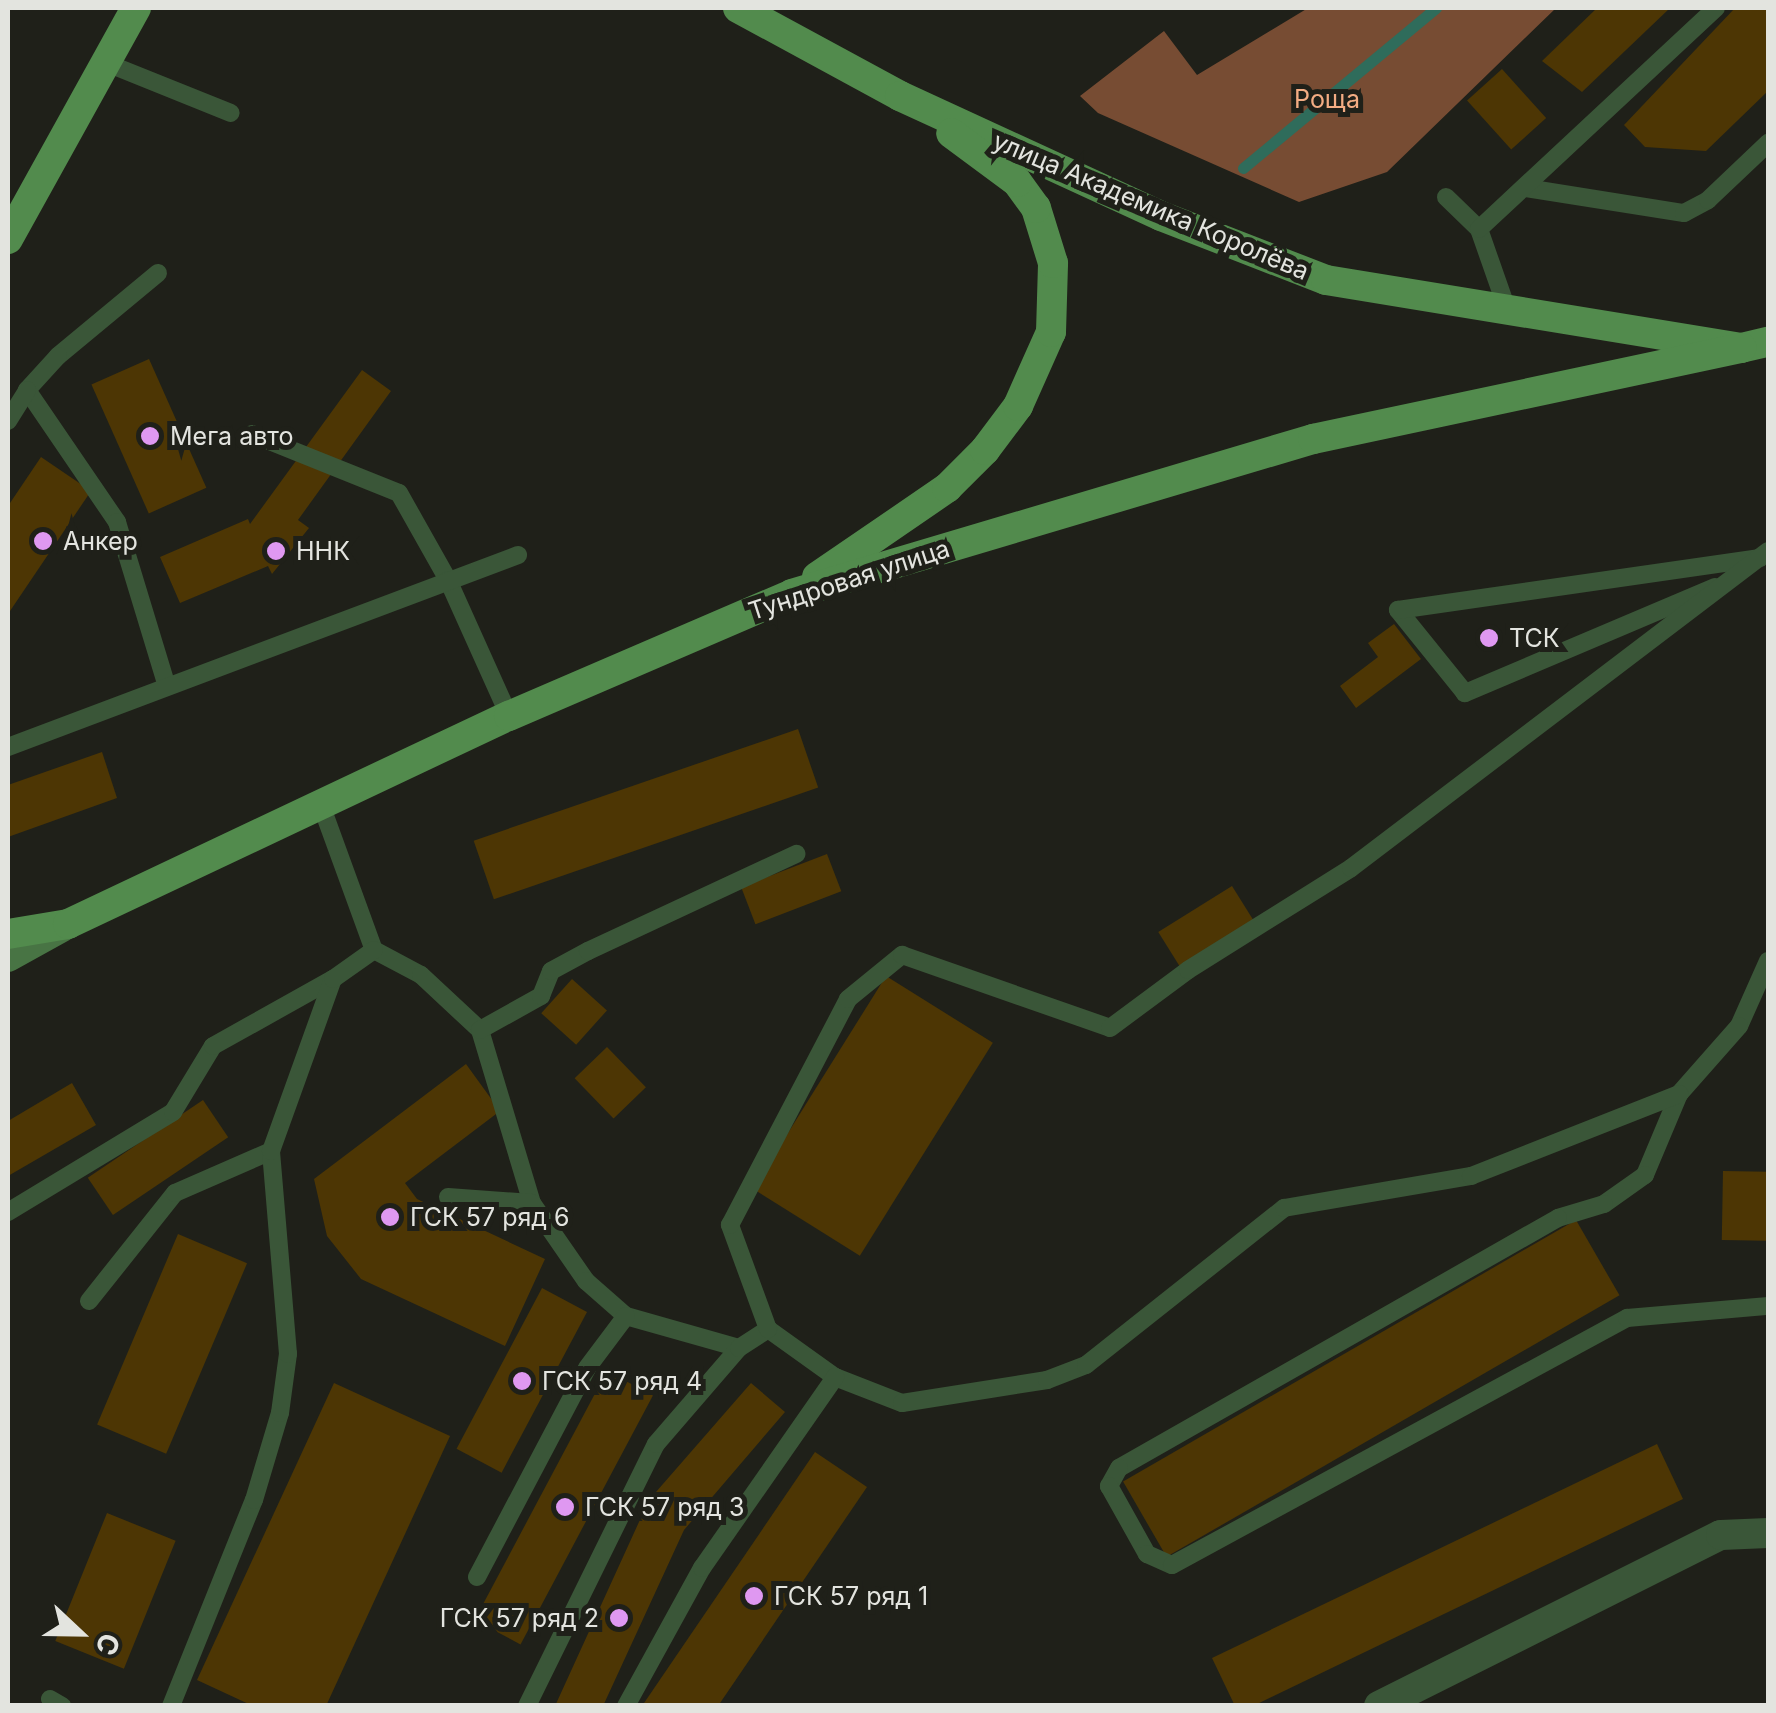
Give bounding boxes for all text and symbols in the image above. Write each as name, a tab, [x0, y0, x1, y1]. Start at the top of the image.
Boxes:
park label: Роща	[1294, 84, 1360, 114]
street label: улица Академика Королёва	[989, 126, 1313, 286]
place label: Мега авто	[170, 421, 294, 451]
marker: Мега авто	[139, 425, 161, 447]
place label: Анкер	[63, 526, 138, 556]
marker: Анкер	[32, 530, 54, 552]
street label: Тундровая улица	[745, 533, 953, 627]
place label: ННК	[296, 536, 350, 566]
marker: ННК	[265, 540, 287, 562]
place label: ТСК	[1509, 623, 1559, 653]
marker: ТСК	[1478, 627, 1500, 649]
place label: ГСК 57 ряд 6	[410, 1202, 570, 1232]
marker: ГСК 57 ряд 6	[379, 1206, 401, 1228]
place label: ГСК 57 ряд 4	[542, 1366, 702, 1396]
marker: ГСК 57 ряд 4	[511, 1370, 533, 1392]
place label: ГСК 57 ряд 3	[585, 1492, 745, 1522]
marker: ГСК 57 ряд 3	[554, 1496, 576, 1518]
place label: ГСК 57 ряд 1	[774, 1581, 928, 1611]
north arrow	[30, 1583, 130, 1683]
marker: ГСК 57 ряд 1	[743, 1585, 765, 1607]
place label: ГСК 57 ряд 2	[440, 1603, 599, 1633]
marker: ГСК 57 ряд 2	[608, 1607, 630, 1629]
text: С	[88, 1628, 127, 1660]

